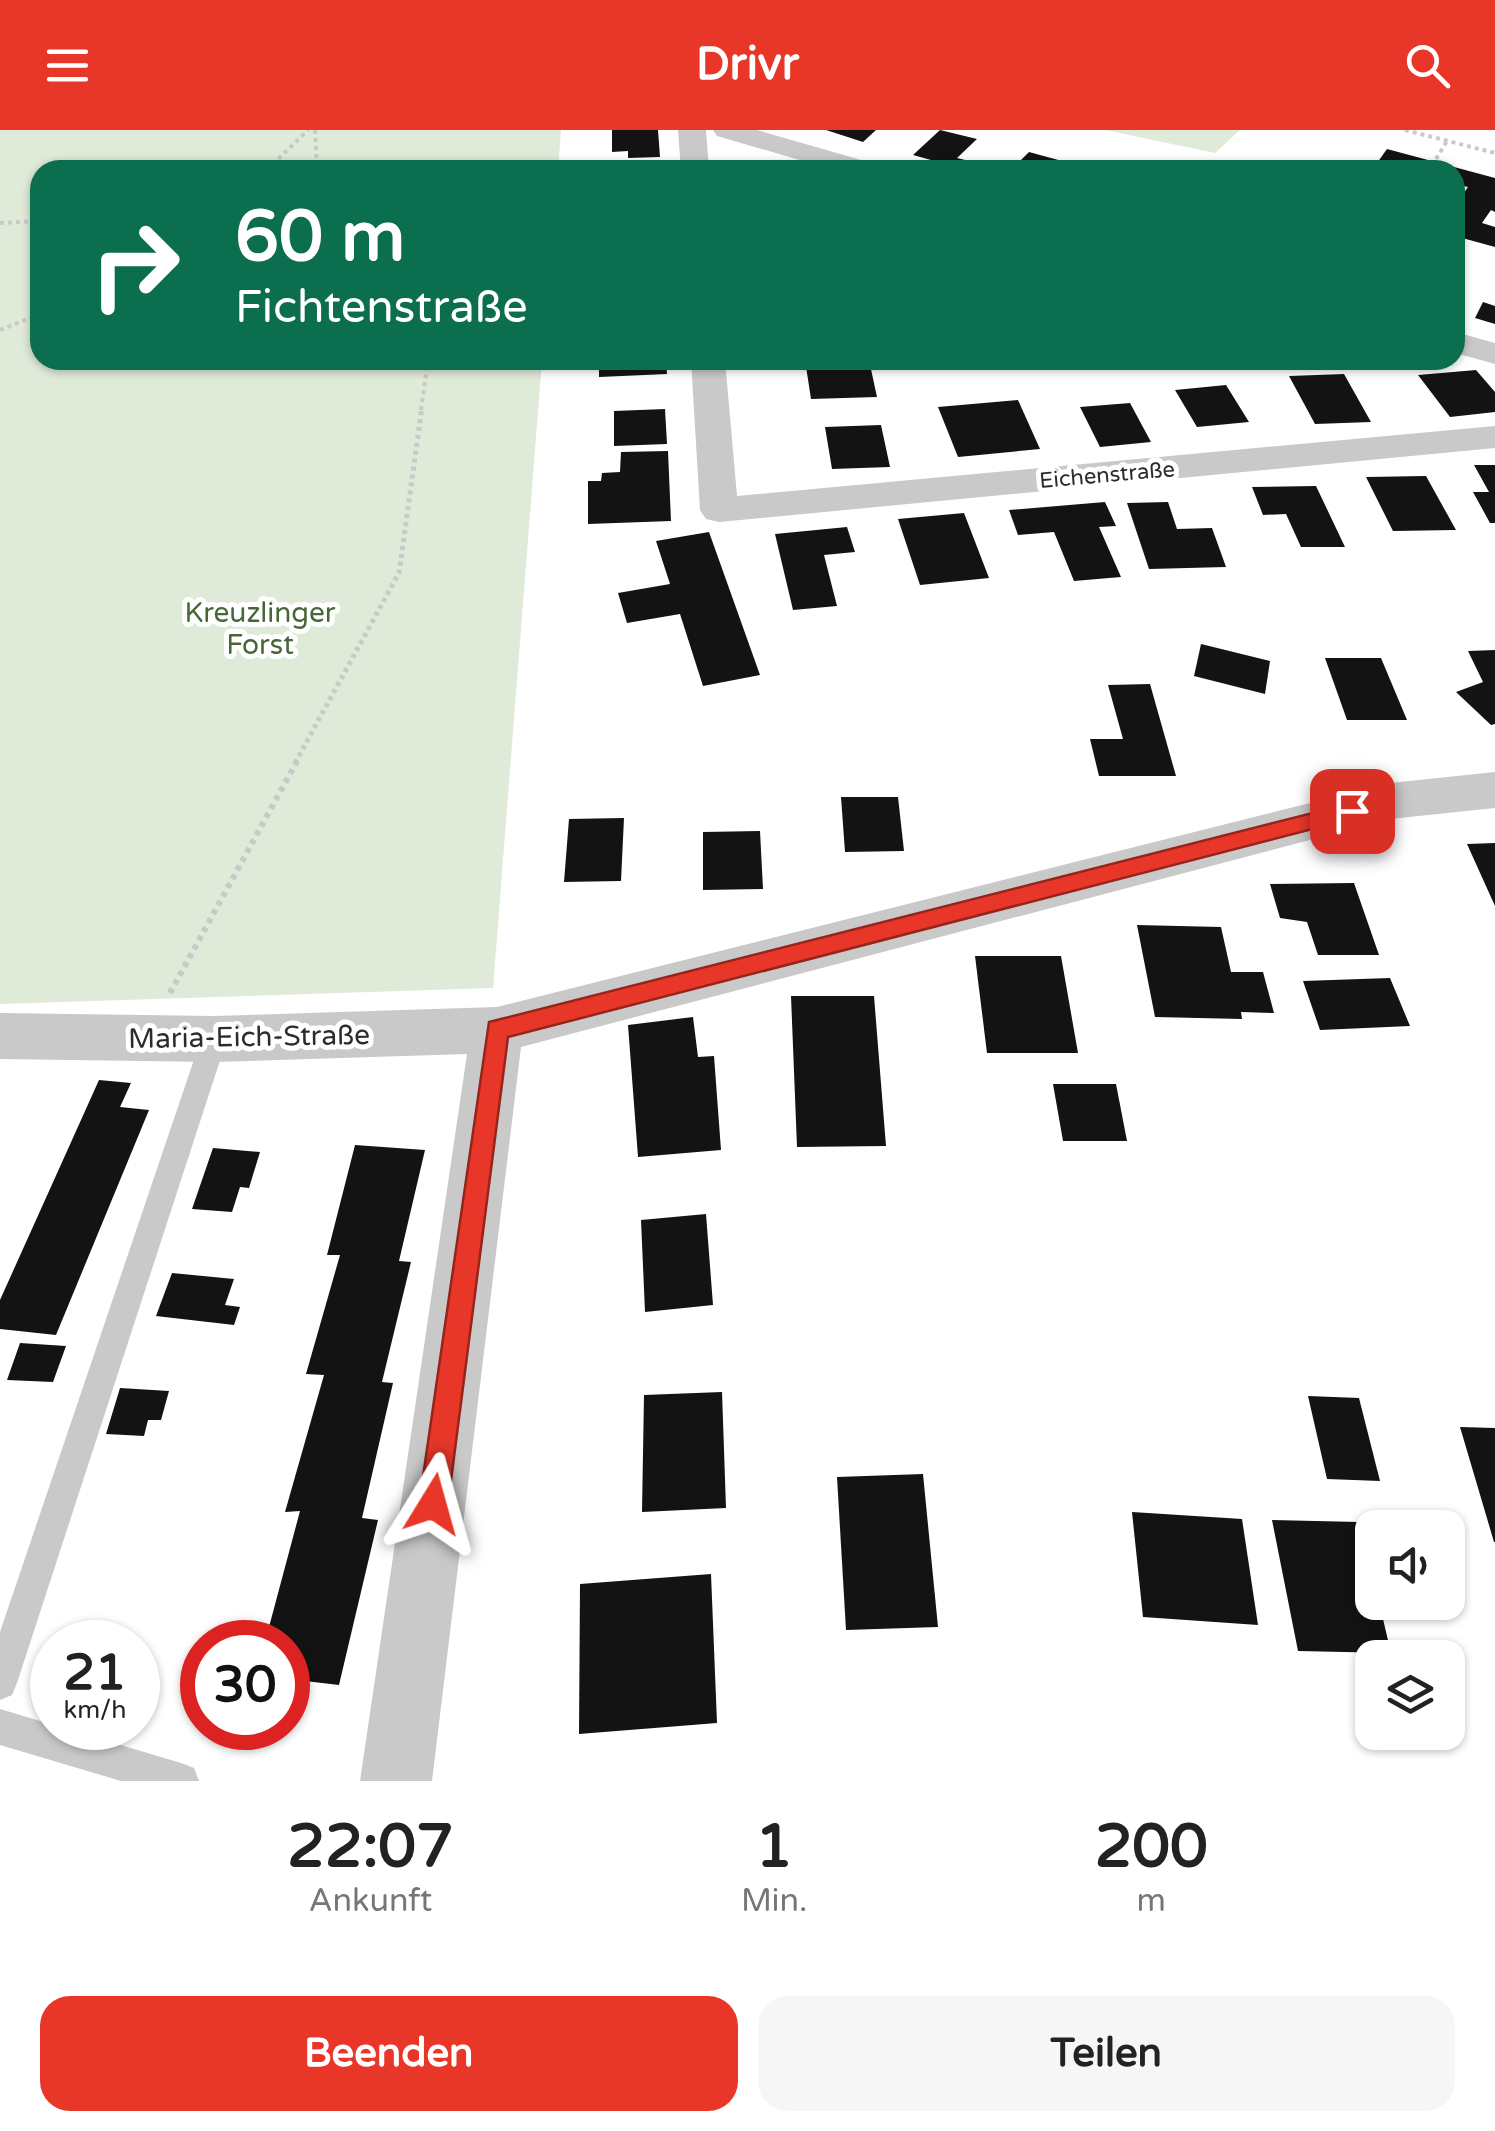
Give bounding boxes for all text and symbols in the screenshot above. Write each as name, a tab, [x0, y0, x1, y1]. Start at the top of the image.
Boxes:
icon: menu	[40, 38, 95, 93]
text: Drivr	[696, 38, 799, 92]
icon: search	[1400, 38, 1455, 93]
text: 60 m	[235, 196, 405, 280]
icon: right	[70, 200, 200, 330]
text: Fichtenstraße	[235, 281, 528, 335]
street label: Eichenstraße	[1038, 456, 1176, 494]
park label: Kreuzlinger Forst	[184, 596, 336, 662]
pin	[1310, 769, 1395, 854]
icon: arrive	[1325, 784, 1380, 839]
street label: Maria-Eich-Straße	[128, 1018, 370, 1056]
position arrow	[381, 1452, 485, 1556]
map controls	[1355, 1510, 1465, 1750]
button: sound	[1355, 1510, 1465, 1620]
speed limit sign: 30	[180, 1620, 310, 1750]
button: layers	[1355, 1640, 1465, 1750]
text: 21	[64, 1643, 126, 1703]
text: km/h	[64, 1695, 126, 1725]
text: 22:07	[287, 1811, 454, 1883]
text: 1	[755, 1811, 793, 1883]
text: 200	[1095, 1811, 1208, 1883]
text: Ankunft	[309, 1882, 432, 1920]
text: Min.	[741, 1882, 807, 1920]
text: m	[1136, 1882, 1166, 1920]
button: Beenden	[40, 1996, 738, 2111]
button: Teilen	[758, 1996, 1455, 2111]

